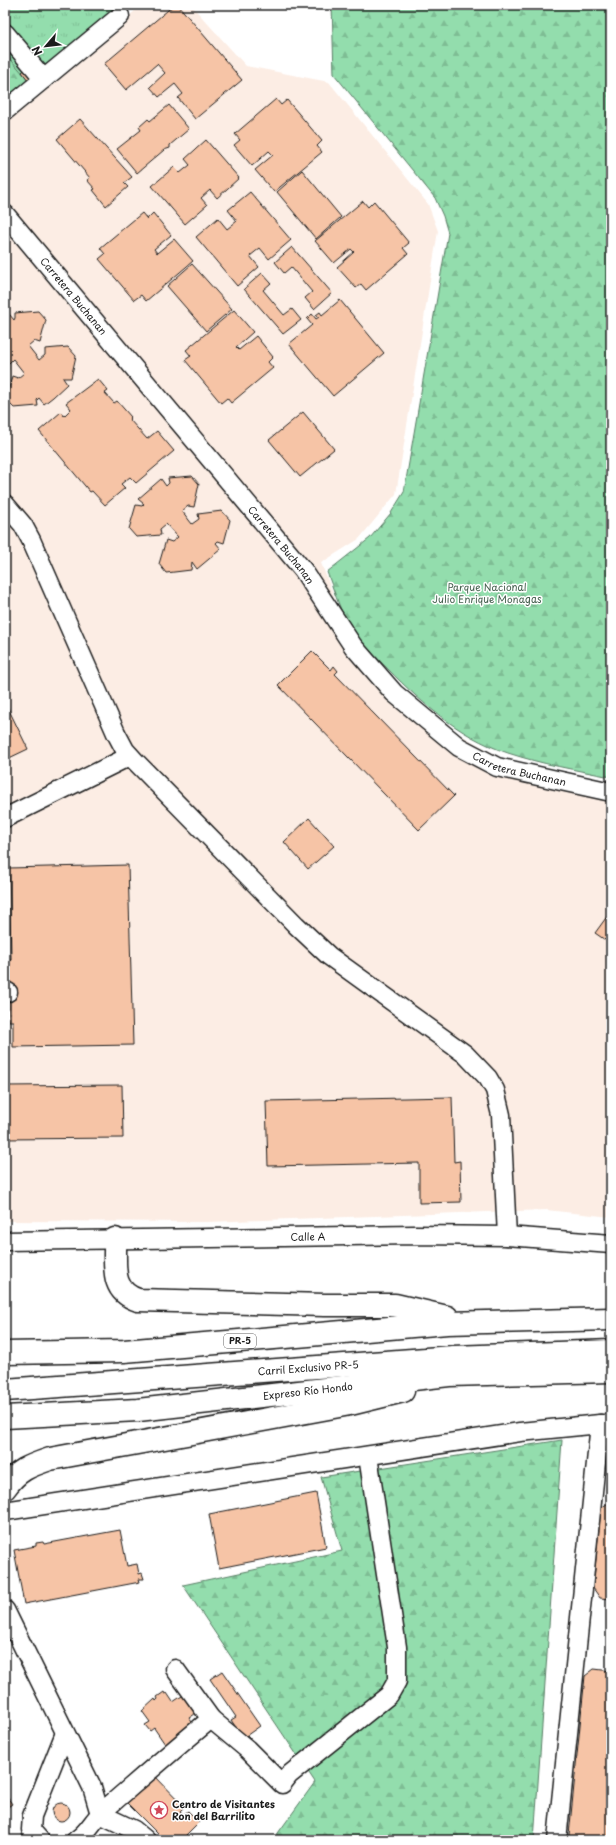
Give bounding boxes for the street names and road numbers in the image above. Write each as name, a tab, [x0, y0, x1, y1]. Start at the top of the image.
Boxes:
street label: Carretera Buchanan	[37, 254, 111, 338]
street label: Carretera Buchanan	[245, 502, 318, 587]
street label: Carretera Buchanan	[470, 747, 568, 789]
street label: Calle A	[290, 1228, 326, 1244]
road number: PR-5	[224, 1334, 256, 1348]
street label: Carril Exclusivo PR-5	[257, 1356, 359, 1378]
street label: Expreso Río Hondo	[262, 1378, 354, 1403]

